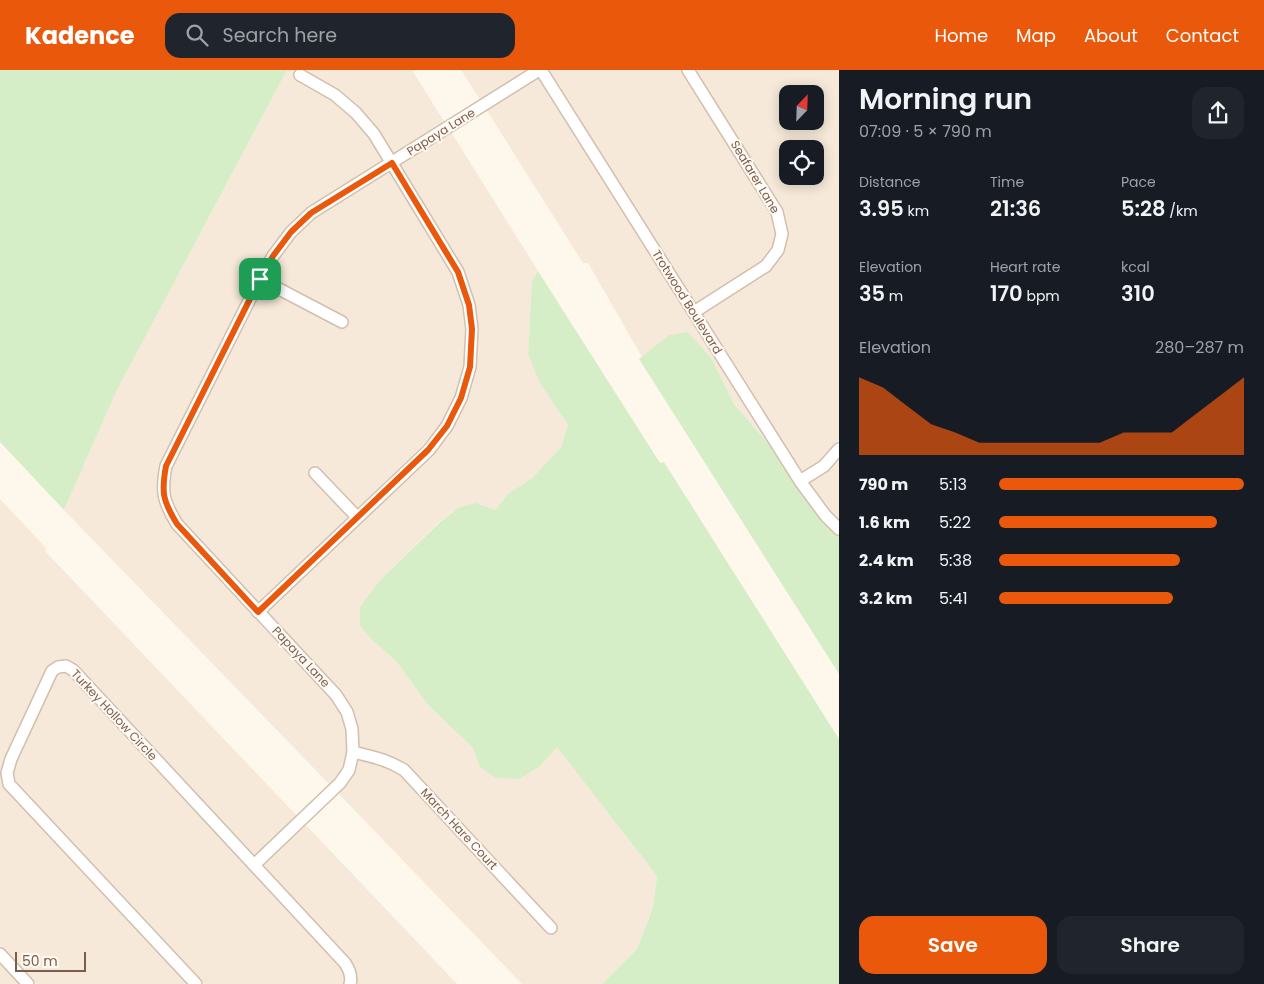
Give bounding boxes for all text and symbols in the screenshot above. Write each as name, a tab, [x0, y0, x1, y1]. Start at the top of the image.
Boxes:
search box	[165, 13, 515, 58]
text: Kadence	[25, 19, 135, 52]
icon: search	[183, 21, 211, 49]
text: Search here	[223, 22, 337, 49]
text: Home	[934, 23, 988, 48]
text: Map	[1016, 23, 1056, 48]
text: About	[1084, 23, 1138, 48]
text: Contact	[1166, 23, 1239, 48]
text: Morning run	[859, 80, 1032, 119]
north arrow	[779, 85, 824, 130]
map controls	[779, 85, 824, 185]
button: share	[1192, 87, 1244, 139]
street label: Papaya Lane	[403, 104, 478, 159]
text: 07:09 · 5 × 790 m	[859, 120, 992, 143]
street label: Seafarer Lane	[727, 137, 784, 217]
button: locate	[779, 140, 824, 185]
text: Distance	[859, 172, 920, 192]
text: Time	[990, 172, 1024, 192]
text: Pace	[1121, 172, 1156, 192]
text: 3.95	[859, 194, 904, 223]
text: 21:36	[990, 194, 1041, 223]
text: 5:28	[1121, 194, 1166, 223]
text: km	[904, 201, 929, 221]
text: /km	[1166, 201, 1198, 221]
street label: Trotwood Boulevard	[648, 246, 726, 357]
text: Elevation	[859, 257, 922, 277]
text: Heart rate	[990, 257, 1060, 277]
text: kcal	[1121, 257, 1150, 277]
pin	[239, 258, 281, 300]
icon: arrive	[246, 265, 274, 293]
text: 35	[859, 279, 885, 308]
text: 170	[990, 279, 1023, 308]
text: 310	[1121, 279, 1155, 308]
text: m	[885, 286, 903, 306]
text: bpm	[1023, 286, 1060, 306]
text: Elevation	[859, 336, 931, 359]
text: 280–287 m	[1155, 336, 1244, 359]
text: 790 m	[859, 473, 908, 496]
text: 5:13	[939, 473, 967, 496]
text: 1.6 km	[859, 511, 910, 534]
text: 5:22	[939, 511, 971, 534]
text: 2.4 km	[859, 549, 914, 572]
text: 5:38	[939, 549, 972, 572]
text: 3.2 km	[859, 587, 913, 610]
text: 5:41	[939, 587, 968, 610]
street label: Papaya Lane	[269, 622, 334, 691]
street label: Turkey Hollow Circle	[67, 665, 161, 764]
street label: March Hare Court	[417, 784, 502, 873]
button: Save	[859, 916, 1047, 974]
button: Share	[1057, 916, 1244, 974]
scale bar	[15, 949, 86, 972]
text: 50 m	[22, 951, 58, 971]

